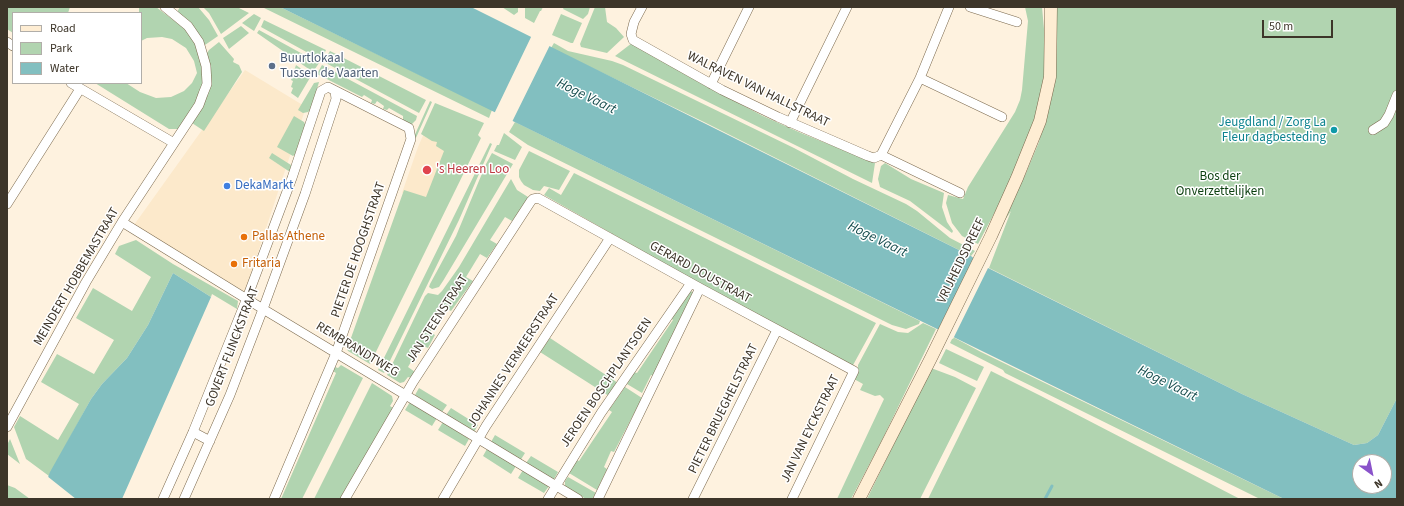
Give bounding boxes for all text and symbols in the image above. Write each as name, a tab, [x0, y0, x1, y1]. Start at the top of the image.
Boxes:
legend	[12, 12, 142, 84]
scale bar	[1264, 12, 1335, 38]
text: 50 m	[1269, 18, 1293, 35]
text: Road	[50, 20, 76, 37]
text: Park	[50, 40, 72, 57]
street label: WALRAVEN VAN HALLSTRAAT	[684, 49, 832, 131]
place label: Buurtlokaal Tussen de Vaarten	[280, 51, 379, 82]
text: Water	[50, 60, 79, 77]
marker: Buurtlokaal Tussen de Vaarten	[267, 61, 277, 71]
water label: Hoge Vaart	[554, 75, 618, 119]
place label: Jeugdland / Zorg La Fleur dagbesteding	[1219, 115, 1326, 146]
marker: Jeugdland / Zorg La Fleur dagbesteding	[1329, 125, 1339, 135]
place label: 's Heeren Loo	[436, 162, 509, 178]
marker: 's Heeren Loo	[421, 164, 433, 176]
park label: Bos der Onverzettelijken	[1176, 169, 1264, 200]
place label: DekaMarkt	[235, 178, 293, 194]
street label: PIETER DE HOOGHSTRAAT	[328, 180, 390, 320]
marker: DekaMarkt	[222, 181, 232, 191]
street label: MEINDERT HOBBEMASTRAAT	[31, 205, 123, 349]
street label: VRIJHEIDSDREEF	[935, 216, 989, 306]
water label: Hoge Vaart	[845, 218, 909, 262]
place label: Pallas Athene	[252, 229, 325, 245]
marker: Pallas Athene	[239, 232, 249, 242]
street label: GERARD DOUSTRAAT	[647, 239, 753, 307]
place label: Fritaria	[242, 256, 281, 272]
marker: Fritaria	[229, 259, 239, 269]
street label: JAN STEENSTRAAT	[404, 272, 472, 366]
street label: GOVERT FLINCKSTRAAT	[203, 285, 263, 409]
street label: JOHANNES VERMEERSTRAAT	[465, 291, 563, 431]
street label: JEROEN BOSCHPLANTSOEN	[558, 315, 656, 451]
street label: REMBRANDTWEG	[313, 319, 401, 381]
street label: PIETER BRUEGHELSTRAAT	[686, 342, 762, 476]
water label: Hoge Vaart	[1135, 362, 1199, 406]
street label: JAN VAN EYCKSTRAAT	[778, 373, 844, 485]
north arrow	[1352, 454, 1392, 494]
text: N	[1371, 475, 1385, 492]

